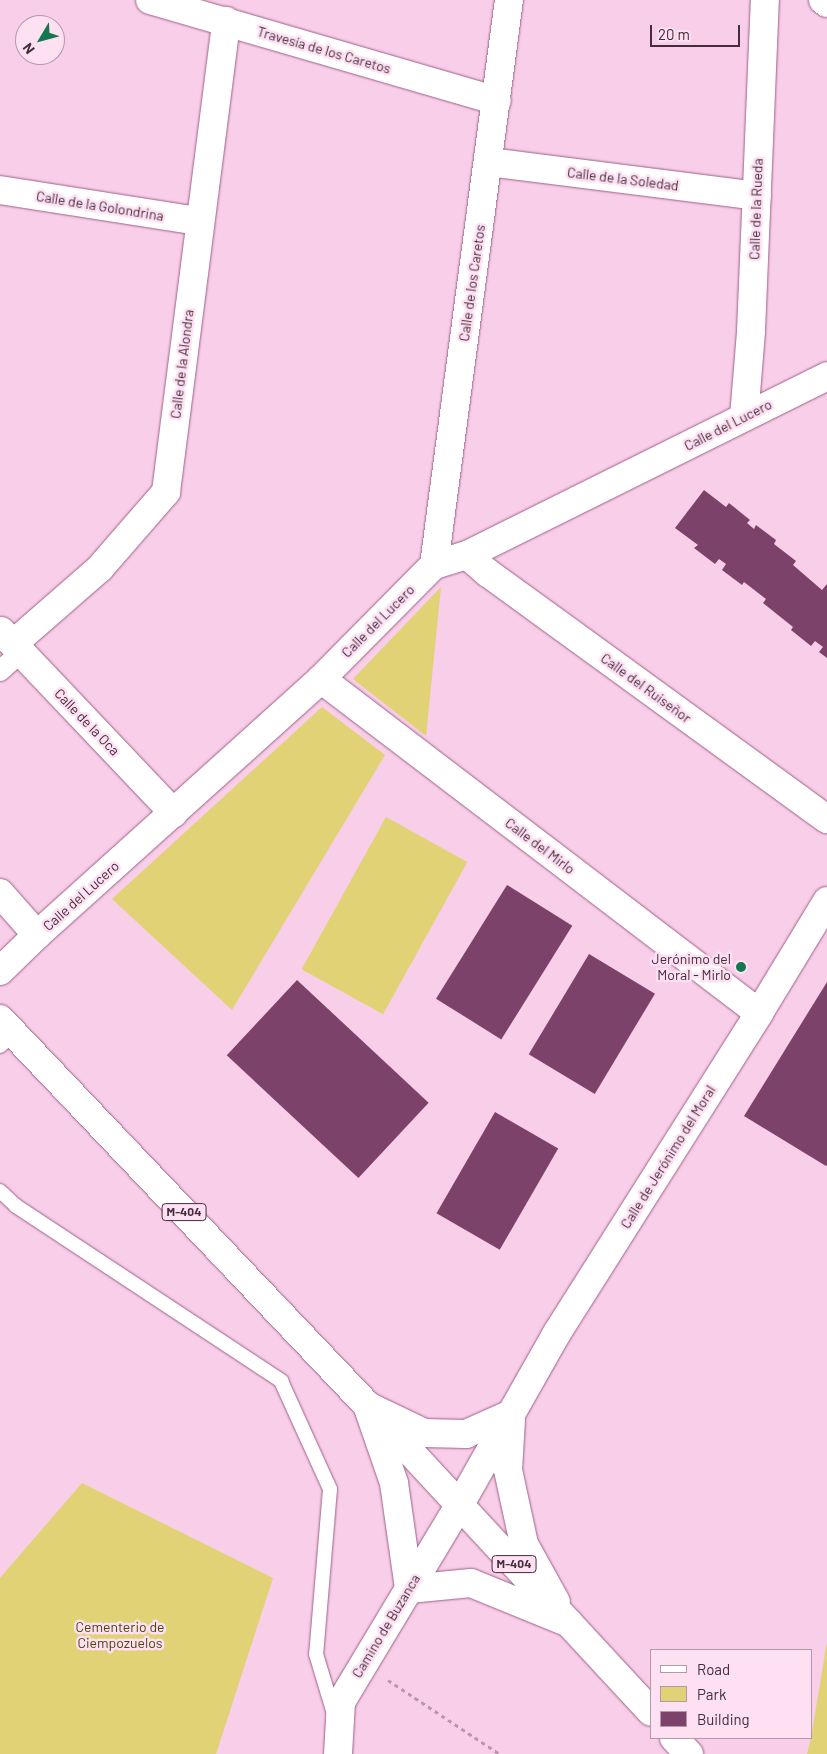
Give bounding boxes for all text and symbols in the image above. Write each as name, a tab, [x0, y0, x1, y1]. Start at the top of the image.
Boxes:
north arrow	[15, 15, 65, 65]
scale bar	[652, 15, 742, 47]
street label: Travesía de los Caretos	[255, 23, 393, 77]
text: 20 m	[658, 25, 690, 43]
text: N	[19, 40, 38, 58]
street label: Calle de la Rueda	[746, 158, 766, 260]
street label: Calle de la Soledad	[566, 164, 680, 194]
street label: Calle de la Golondrina	[35, 188, 165, 224]
street label: Calle de los Caretos	[455, 224, 489, 342]
street label: Calle de la Alondra	[167, 308, 197, 420]
street label: Calle del Lucero	[681, 396, 775, 454]
street label: Calle del Lucero	[338, 581, 418, 661]
street label: Calle del Ruiseñor	[598, 650, 694, 726]
street label: Calle de la Oca	[51, 685, 123, 759]
street label: Calle del Mirlo	[502, 814, 578, 878]
street label: Calle del Lucero	[40, 858, 122, 934]
place label: Jerónimo del Moral - Mirlo	[652, 951, 731, 984]
marker: Jerónimo del Moral - Mirlo	[735, 961, 747, 973]
street label: Calle de Jerónimo del Moral	[617, 1082, 719, 1232]
road number: M-404	[162, 1202, 206, 1222]
road number: M-404	[492, 1555, 536, 1574]
street label: Camino de Buzanca	[348, 1571, 424, 1681]
park label: Cementerio de Ciempozuelos	[76, 1619, 164, 1651]
legend	[650, 1649, 812, 1739]
text: Road	[697, 1660, 730, 1678]
text: Park	[697, 1685, 726, 1703]
text: Building	[697, 1710, 750, 1728]

